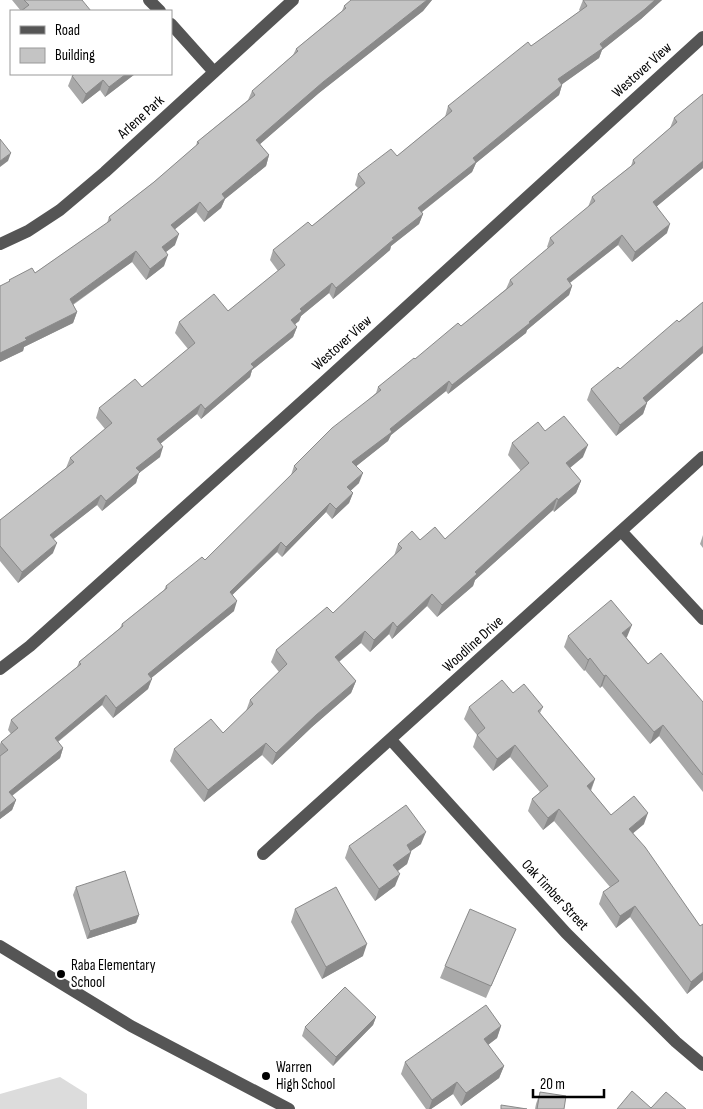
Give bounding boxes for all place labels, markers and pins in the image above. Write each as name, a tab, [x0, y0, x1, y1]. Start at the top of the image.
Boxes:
place label: Raba Elementary School	[71, 956, 156, 992]
marker: Raba Elementary School	[55, 968, 67, 980]
place label: Warren High School	[276, 1058, 335, 1094]
marker: Warren High School	[260, 1070, 272, 1082]

